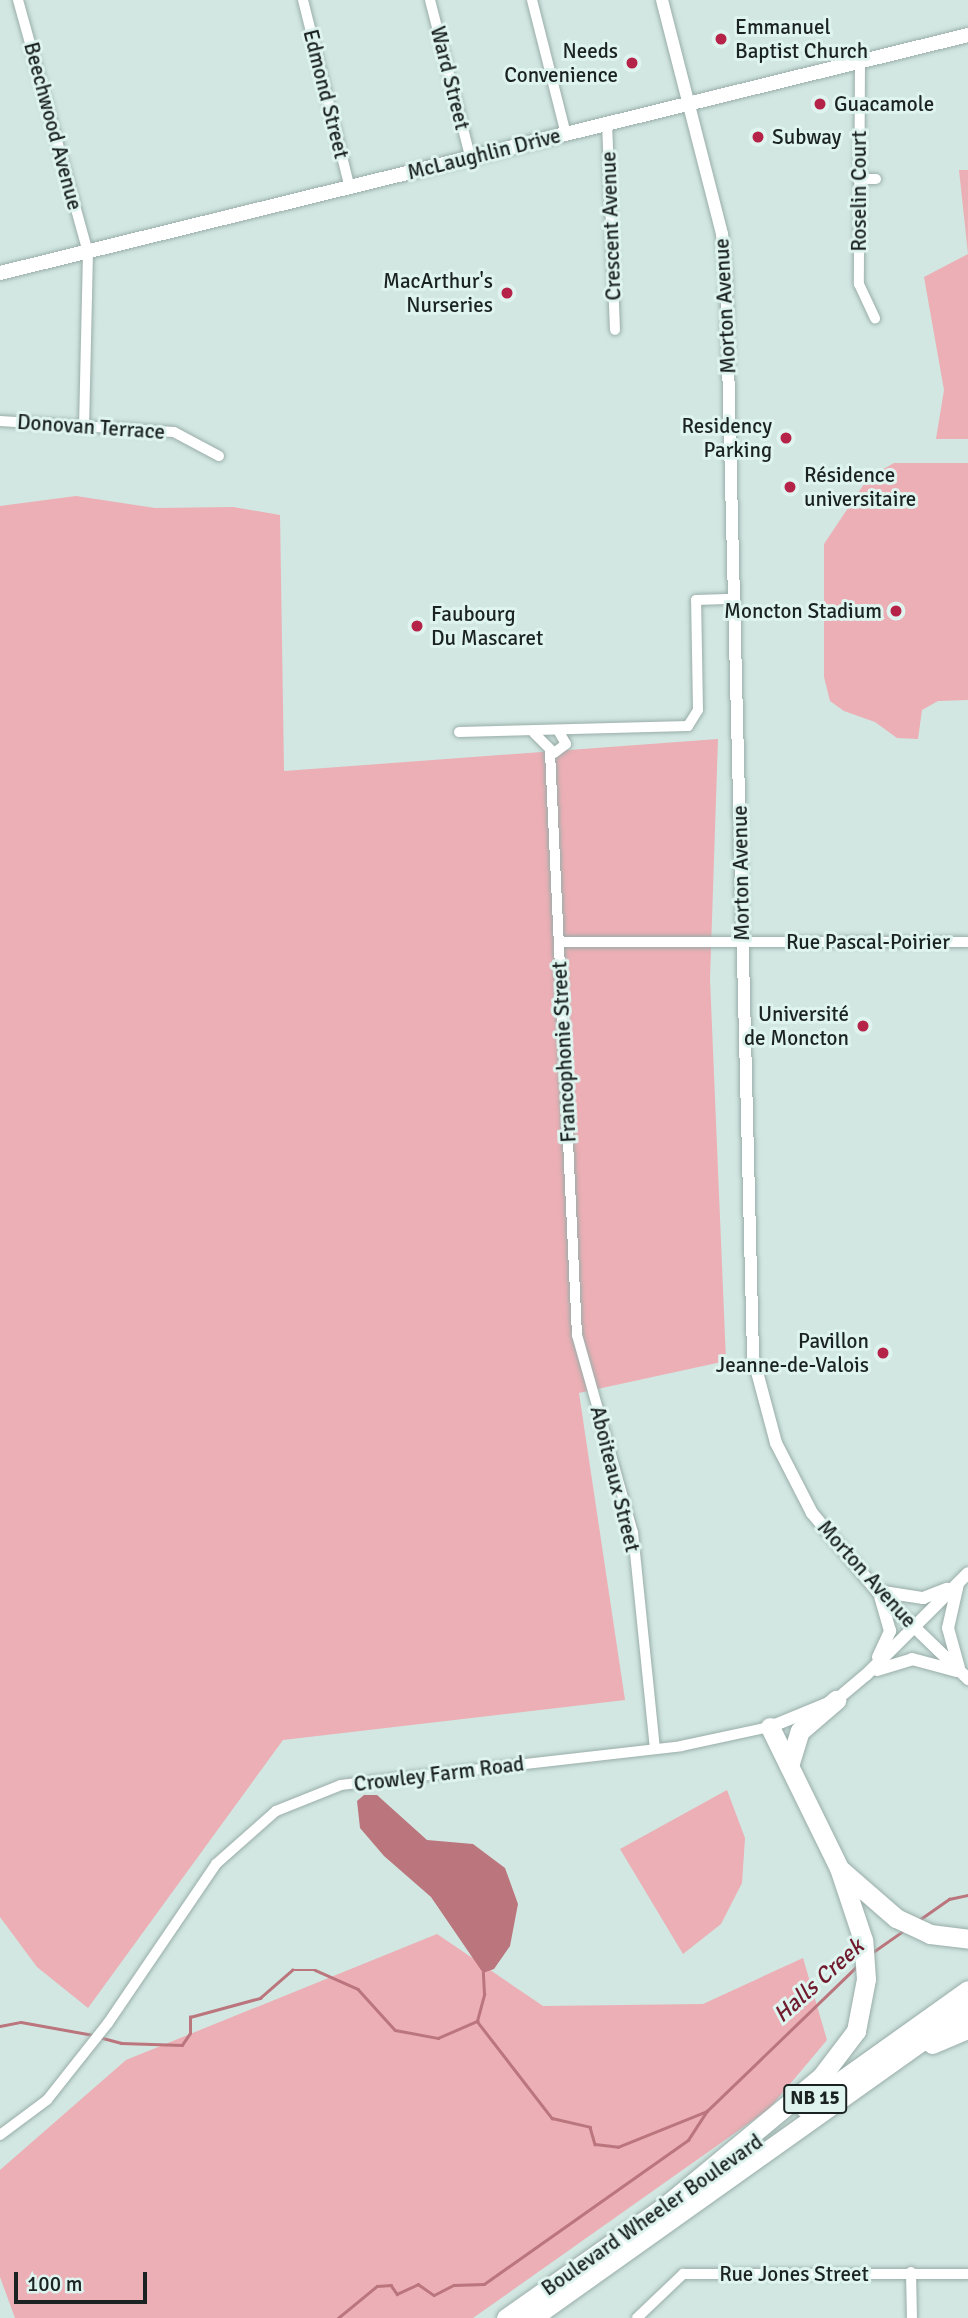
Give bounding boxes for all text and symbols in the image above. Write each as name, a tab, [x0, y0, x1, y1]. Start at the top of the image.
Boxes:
place label: Emmanuel Baptist Church	[735, 14, 868, 64]
street label: Ward Street	[425, 24, 475, 132]
street label: Edmond Street	[298, 27, 354, 161]
marker: Emmanuel Baptist Church	[713, 31, 729, 47]
place label: Needs Convenience	[504, 38, 618, 88]
street label: Beechwood Avenue	[18, 39, 88, 213]
marker: Needs Convenience	[624, 55, 640, 71]
place label: Guacamole	[834, 91, 934, 117]
marker: Guacamole	[812, 96, 828, 112]
street label: McLaughlin Drive	[405, 123, 563, 185]
place label: Subway	[772, 124, 841, 150]
marker: Subway	[750, 129, 766, 145]
street label: Roselin Court	[846, 130, 872, 252]
street label: Crescent Avenue	[596, 151, 626, 301]
street label: Morton Avenue	[709, 237, 741, 375]
place label: MacArthur's Nurseries	[383, 268, 493, 318]
marker: MacArthur's Nurseries	[499, 285, 515, 301]
street label: Donovan Terrace	[16, 409, 166, 445]
place label: Residency Parking	[681, 413, 772, 463]
marker: Residency Parking	[778, 430, 794, 446]
place label: Résidence universitaire	[804, 462, 916, 512]
marker: Résidence universitaire	[782, 479, 798, 495]
place label: Moncton Stadium	[724, 598, 882, 624]
place label: Faubourg Du Mascaret	[431, 601, 543, 651]
marker: Moncton Stadium	[888, 603, 904, 619]
marker: Faubourg Du Mascaret	[409, 618, 425, 634]
street label: Morton Avenue	[727, 805, 755, 941]
street label: Rue Pascal-Poirier	[786, 929, 950, 955]
street label: Francophonie Street	[547, 961, 581, 1143]
place label: Université de Moncton	[744, 1001, 849, 1051]
marker: Université de Moncton	[855, 1018, 871, 1034]
place label: Pavillon Jeanne-de-Valois	[716, 1328, 869, 1378]
marker: Pavillon Jeanne-de-Valois	[875, 1345, 891, 1361]
street label: Aboiteaux Street	[585, 1404, 645, 1554]
street label: Morton Avenue	[812, 1515, 922, 1633]
street label: Crowley Farm Road	[352, 1751, 526, 1797]
water label: Halls Creek	[768, 1933, 870, 2029]
road number: NB 15	[782, 2084, 848, 2114]
street label: Boulevard Wheeler Boulevard	[537, 2129, 767, 2301]
scale bar	[18, 2258, 150, 2302]
street label: Rue Jones Street	[719, 2261, 869, 2287]
text: 100 m	[27, 2271, 82, 2297]

